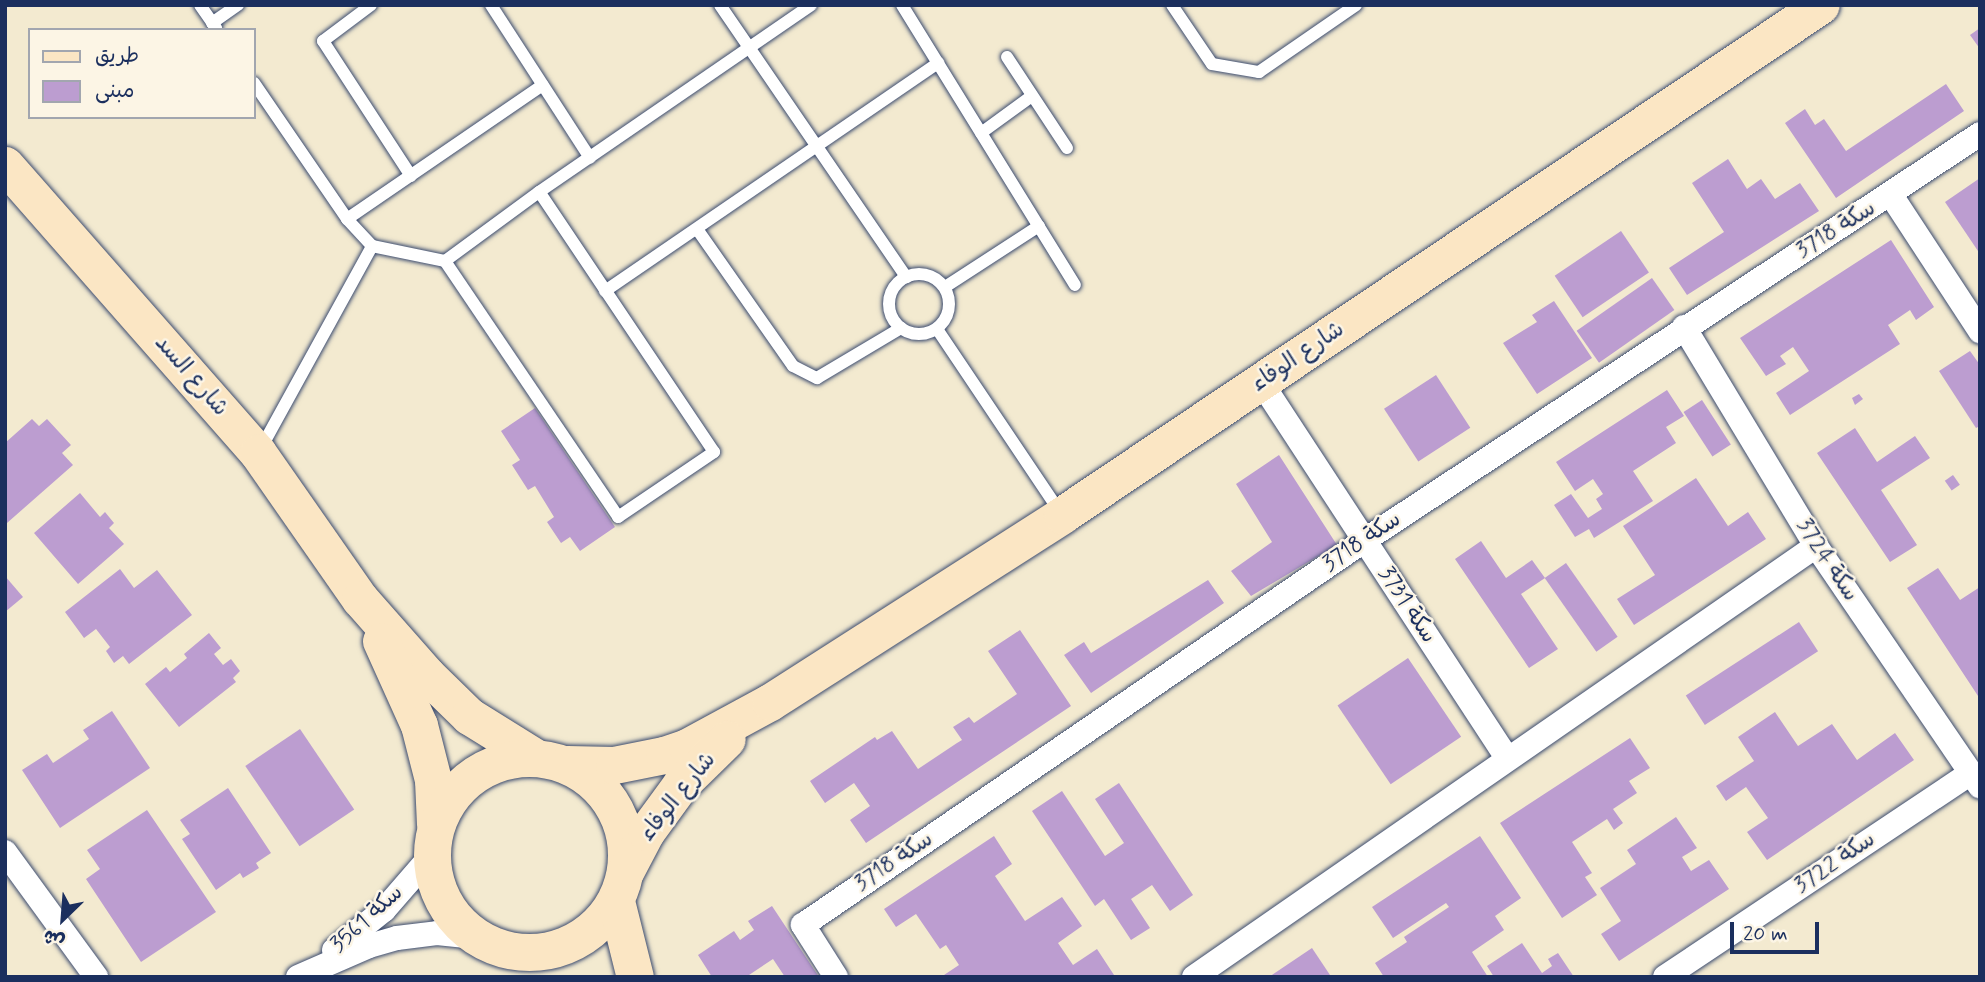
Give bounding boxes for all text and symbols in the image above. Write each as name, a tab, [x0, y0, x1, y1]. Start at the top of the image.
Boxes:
legend	[28, 28, 256, 119]
text: طريق	[95, 42, 139, 70]
text: مبنى	[95, 77, 134, 105]
street label: سكة 3718	[1791, 195, 1881, 265]
street label: شارع الوفاء	[1246, 316, 1350, 398]
street label: شارع السد	[148, 330, 234, 422]
street label: سكة 3718	[1318, 506, 1406, 578]
street label: سكة 3724	[1790, 513, 1864, 607]
street label: سكة 3731	[1372, 561, 1442, 649]
street label: شارع الوفاء	[634, 747, 722, 847]
street label: سكة 3718	[850, 826, 938, 898]
street label: سكة 3722	[1789, 826, 1881, 900]
street label: سكة 3561	[325, 879, 409, 959]
north arrow	[28, 884, 98, 954]
scale bar	[1733, 908, 1822, 952]
text: 20 m	[1743, 920, 1788, 948]
text: ش	[39, 923, 69, 954]

